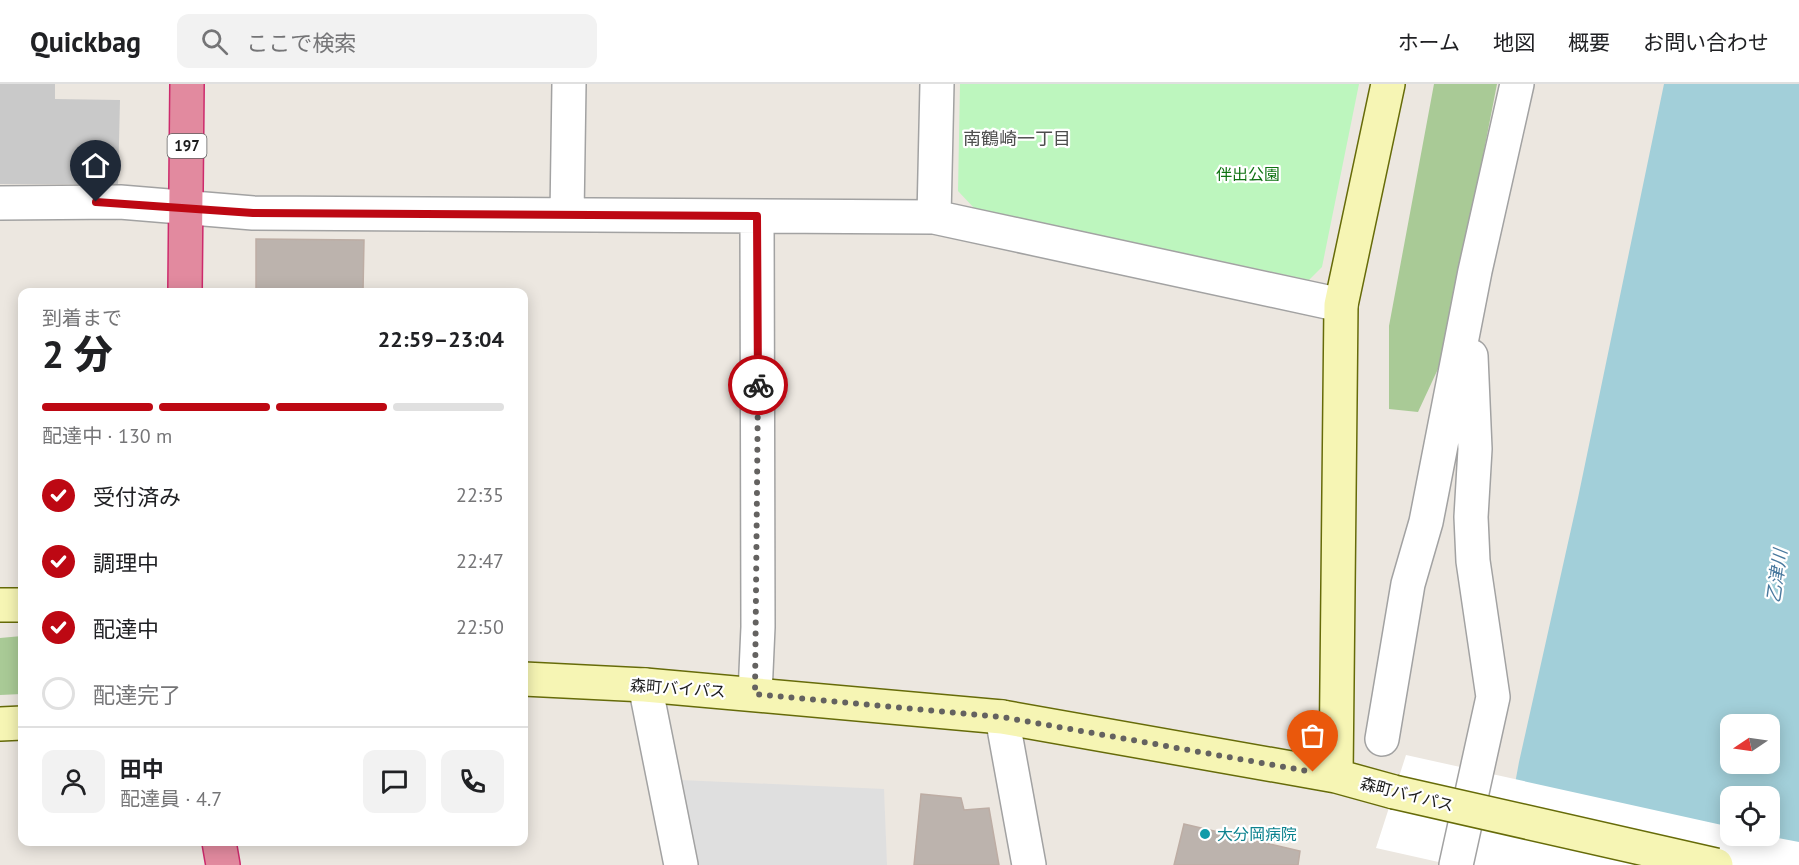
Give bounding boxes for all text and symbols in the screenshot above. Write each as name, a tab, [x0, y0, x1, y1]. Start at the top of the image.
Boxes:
search box	[177, 14, 597, 68]
text: Quickbag	[30, 23, 141, 60]
icon: search	[198, 25, 231, 58]
text: ここで検索	[246, 29, 356, 57]
text: ホーム	[1398, 29, 1460, 56]
text: 地図	[1493, 29, 1535, 56]
text: 概要	[1568, 29, 1610, 56]
text: お問い合わせ	[1643, 29, 1769, 56]
district label: 南鶴崎一丁目	[963, 127, 1071, 150]
road number: 197	[168, 134, 207, 158]
pin	[70, 140, 121, 202]
icon: home	[79, 149, 112, 182]
park label: 伴出公園	[1216, 164, 1280, 184]
text: 到着まで	[42, 305, 122, 331]
text: 22:59–23:04	[378, 325, 504, 353]
text: 2 分	[42, 328, 113, 379]
courier	[728, 355, 788, 415]
icon: bike	[742, 369, 775, 402]
text: 配達中 · 130 m	[42, 423, 172, 449]
icon: check	[42, 479, 75, 512]
text: 22:35	[456, 482, 504, 508]
text: 受付済み	[93, 483, 181, 511]
icon: check	[42, 545, 75, 578]
water label: 乙津川	[1761, 546, 1792, 604]
text: 22:47	[456, 548, 504, 574]
text: 調理中	[93, 549, 159, 577]
icon: check	[42, 611, 75, 644]
text: 22:50	[456, 614, 504, 640]
text: 配達中	[93, 615, 159, 643]
street label: 森町バイパス	[630, 675, 726, 701]
text: 配達完了	[93, 681, 181, 709]
pin	[1287, 710, 1338, 772]
north arrow	[1720, 714, 1780, 774]
map controls	[1720, 714, 1780, 846]
icon: bag	[1296, 719, 1329, 752]
button: person	[42, 750, 105, 813]
button: chat	[363, 750, 426, 813]
button: phone	[441, 750, 504, 813]
text: 田中	[120, 755, 164, 783]
street label: 森町バイパス	[1358, 773, 1456, 815]
text: 配達員 · 4.7	[120, 786, 222, 812]
button: locate	[1720, 786, 1780, 846]
place label: 大分岡病院	[1217, 824, 1297, 844]
marker: 大分岡病院	[1198, 827, 1212, 841]

